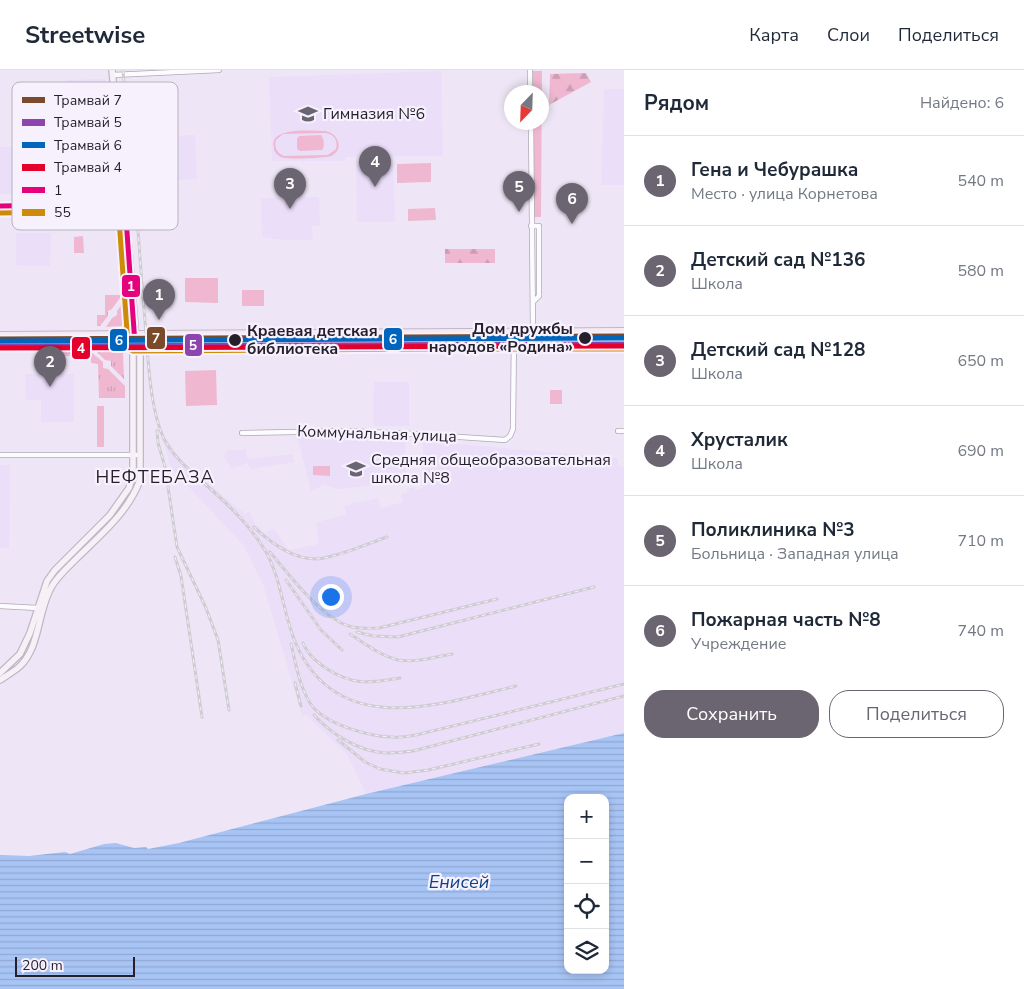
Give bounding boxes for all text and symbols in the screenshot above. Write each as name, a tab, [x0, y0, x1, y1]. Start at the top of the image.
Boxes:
text: Streetwise	[25, 19, 145, 51]
text: Карта	[749, 23, 799, 47]
text: Слои	[827, 23, 870, 47]
text: Поделиться	[898, 23, 999, 47]
legend	[12, 82, 178, 230]
north arrow	[504, 85, 549, 130]
text: Рядом	[644, 89, 709, 117]
text: Трамвай 7	[54, 91, 122, 110]
text: Найдено: 6	[920, 92, 1004, 114]
school or university icon: Гимназия №6	[297, 103, 319, 125]
place label: Гимназия №6	[323, 103, 425, 125]
text: Трамвай 5	[54, 113, 122, 132]
text: Трамвай 6	[54, 136, 122, 155]
pin: 4	[359, 146, 391, 187]
text: Гена и Чебурашка	[691, 157, 858, 183]
text: Трамвай 4	[54, 158, 122, 177]
pin: 3	[274, 168, 306, 209]
text: 1	[655, 170, 665, 192]
text: 540 m	[957, 170, 1004, 192]
pin: 5	[503, 171, 535, 212]
text: 1	[54, 181, 62, 200]
pin: 6	[556, 183, 588, 224]
text: Место · улица Корнетова	[691, 183, 878, 205]
text: 55	[54, 203, 71, 222]
text: Детский сад №136	[691, 247, 866, 273]
text: 2	[655, 260, 665, 282]
text: 580 m	[957, 260, 1004, 282]
text: Школа	[691, 273, 743, 295]
line badge: 1	[121, 274, 141, 298]
text: 1	[127, 277, 135, 296]
pin: 1	[143, 279, 175, 320]
place label: Дом дружбы народов «Родина»	[429, 318, 573, 358]
place label: Краевая детская библиотека	[247, 320, 378, 360]
line badge: 7	[146, 326, 166, 350]
line badge: 6	[383, 327, 403, 351]
line badge: 6	[109, 328, 128, 352]
text: 7	[152, 329, 160, 348]
text: 6	[389, 330, 397, 349]
marker: Дом дружбы народов «Родина»	[577, 330, 593, 346]
text: 6	[115, 331, 123, 350]
marker: Краевая детская библиотека	[227, 332, 243, 348]
line badge: 5	[184, 333, 203, 357]
line badge: 4	[71, 336, 91, 360]
text: 5	[189, 336, 197, 355]
text: Детский сад №128	[691, 337, 866, 363]
text: 4	[77, 339, 86, 358]
pin: 2	[34, 346, 66, 387]
text: 3	[655, 350, 665, 372]
text: 650 m	[957, 350, 1004, 372]
text: Школа	[691, 363, 743, 385]
street label: Коммунальная улица	[297, 420, 457, 448]
text: Хрусталик	[691, 427, 788, 453]
text: 4	[655, 440, 665, 462]
text: 690 m	[957, 440, 1004, 462]
place label: Средняя общеобразовательная школа №8	[371, 449, 611, 489]
text: Школа	[691, 453, 743, 475]
school or university icon: Средняя общеобразовательная школа №8	[345, 458, 367, 480]
district label: НЕФТЕБАЗА	[95, 465, 215, 489]
text: Поликлиника №3	[691, 517, 855, 543]
text: 5	[655, 530, 665, 552]
text: 710 m	[957, 530, 1004, 552]
text: Больница · Западная улица	[691, 543, 899, 565]
your location	[318, 584, 344, 610]
text: Пожарная часть №8	[691, 607, 881, 633]
text: 6	[655, 620, 665, 642]
text: 740 m	[957, 620, 1004, 642]
text: Учреждение	[691, 633, 786, 655]
button: Сохранить	[644, 690, 819, 738]
button: Поделиться	[829, 690, 1004, 738]
map controls	[564, 794, 609, 974]
button: +	[564, 794, 609, 839]
button: −	[564, 839, 609, 884]
water label: Енисей	[429, 870, 489, 894]
button: locate	[564, 884, 609, 929]
button: layers	[564, 929, 609, 974]
scale bar	[15, 954, 135, 977]
text: 200 m	[22, 956, 63, 975]

